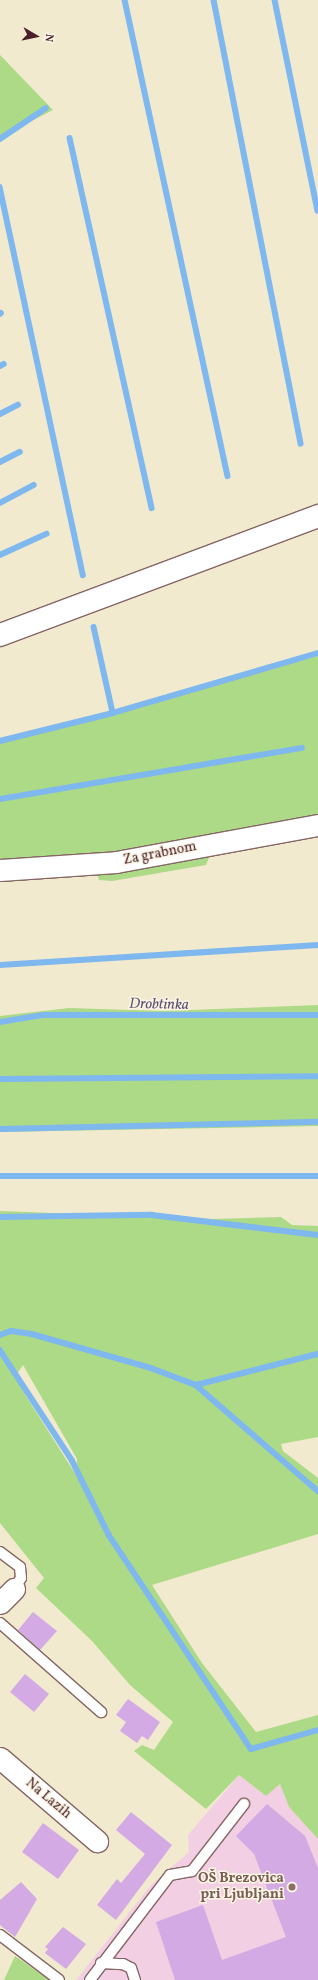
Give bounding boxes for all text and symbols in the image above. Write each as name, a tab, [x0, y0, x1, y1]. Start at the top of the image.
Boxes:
north arrow	[16, 16, 56, 56]
text: N	[40, 33, 56, 43]
street label: Za grabnom	[122, 839, 198, 869]
water label: Drobtinka	[129, 995, 189, 1015]
street label: Na Lazih	[22, 1775, 74, 1823]
place label: OŠ Brezovica pri Ljubljani	[198, 1871, 284, 1904]
marker: OŠ Brezovica pri Ljubljani	[287, 1882, 297, 1892]

